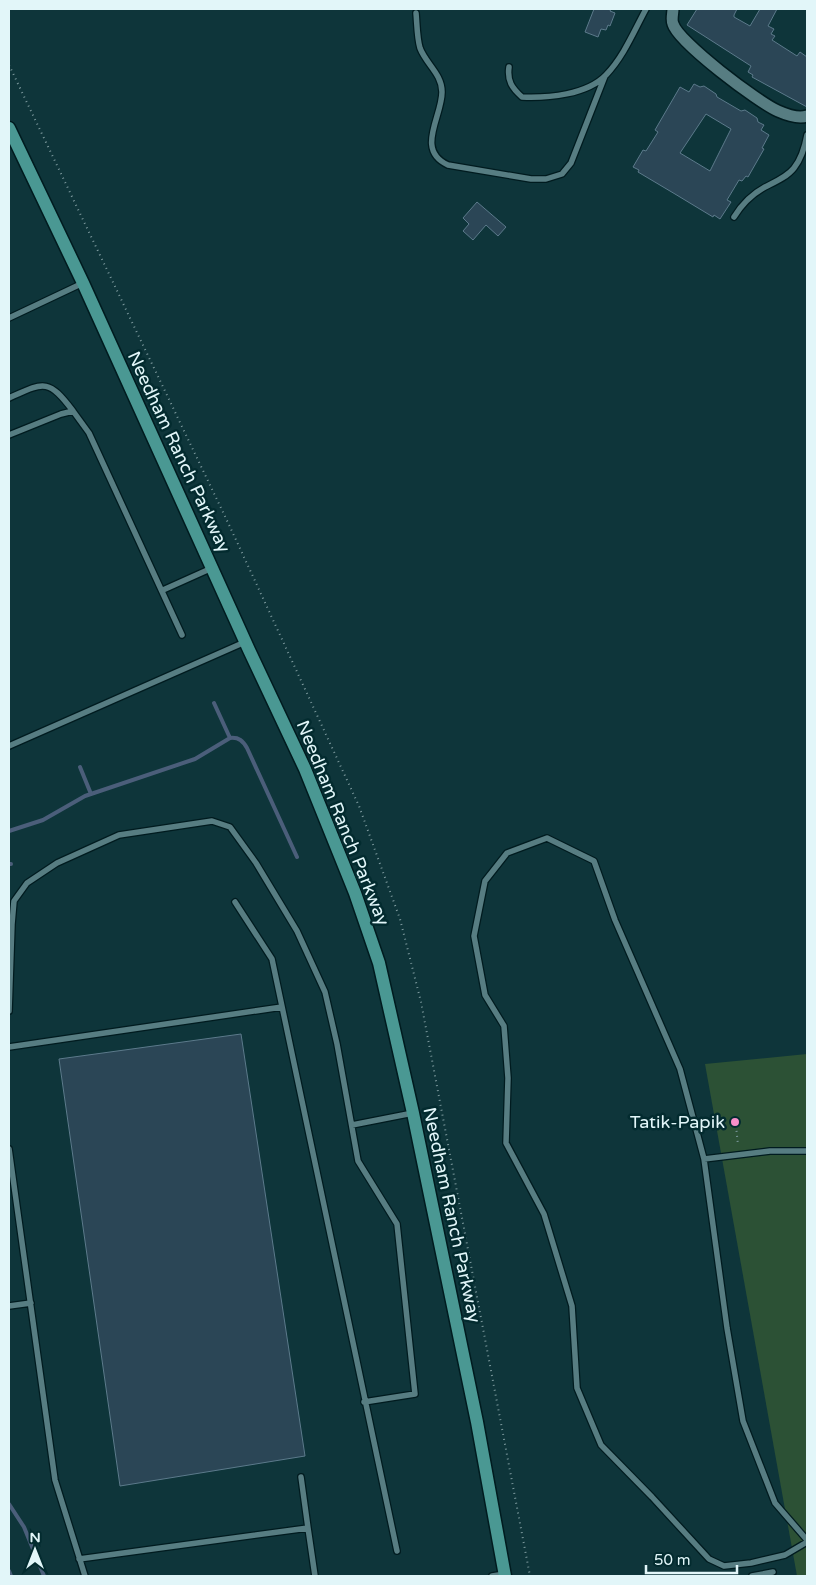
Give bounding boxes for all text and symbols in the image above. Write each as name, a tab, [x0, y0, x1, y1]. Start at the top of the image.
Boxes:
street label: Needham Ranch Parkway	[123, 348, 236, 556]
street label: Needham Ranch Parkway	[292, 717, 394, 929]
street label: Needham Ranch Parkway	[418, 1105, 486, 1325]
place label: Tatik-Papik	[630, 1111, 725, 1133]
marker: Tatik-Papik	[729, 1116, 741, 1128]
north arrow	[10, 1525, 60, 1575]
text: N	[29, 1529, 41, 1546]
scale bar	[646, 1542, 737, 1574]
text: 50 m	[654, 1551, 691, 1569]

